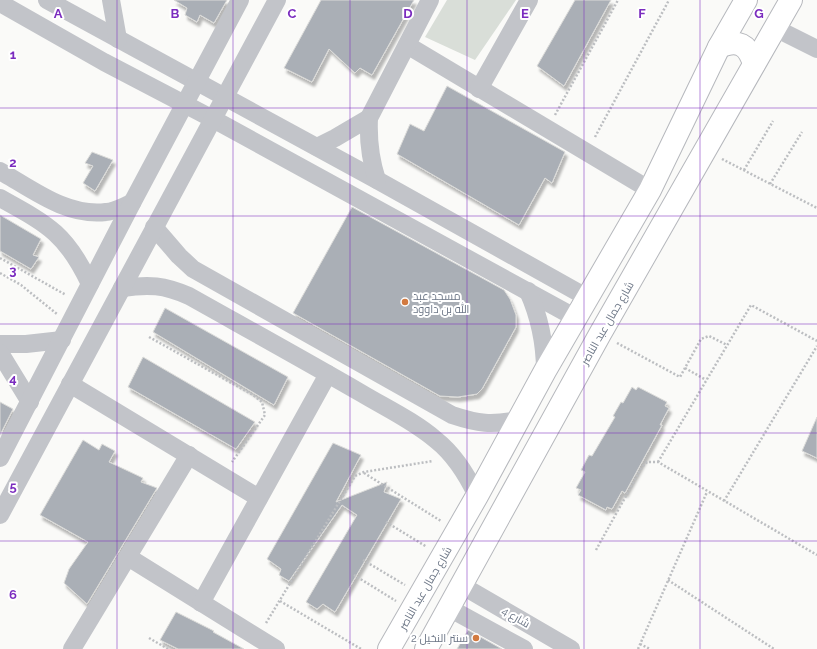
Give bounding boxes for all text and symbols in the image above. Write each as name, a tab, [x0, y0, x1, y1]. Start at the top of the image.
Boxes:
text: A	[54, 6, 63, 21]
text: B	[171, 6, 180, 21]
text: C	[288, 6, 297, 21]
text: D	[403, 6, 413, 21]
text: E	[521, 6, 529, 21]
text: F	[638, 6, 646, 21]
text: G	[754, 6, 764, 21]
text: 1	[10, 47, 17, 62]
text: 2	[9, 155, 17, 170]
text: 3	[9, 263, 17, 278]
street label: شارع جمال عبد الناصر	[578, 279, 637, 369]
place label: مسجد عبد الله بن داوود	[413, 290, 469, 316]
marker: مسجد عبد الله بن داوود	[400, 297, 410, 307]
text: 4	[9, 371, 17, 386]
text: 5	[9, 479, 17, 494]
street label: شارع جمال عبد الناصر	[396, 544, 455, 634]
text: 6	[9, 587, 17, 602]
street label: شارع 4	[499, 604, 532, 631]
place label: سنتر النخيل 2	[411, 632, 468, 645]
marker: سنتر النخيل 2	[471, 633, 481, 643]

